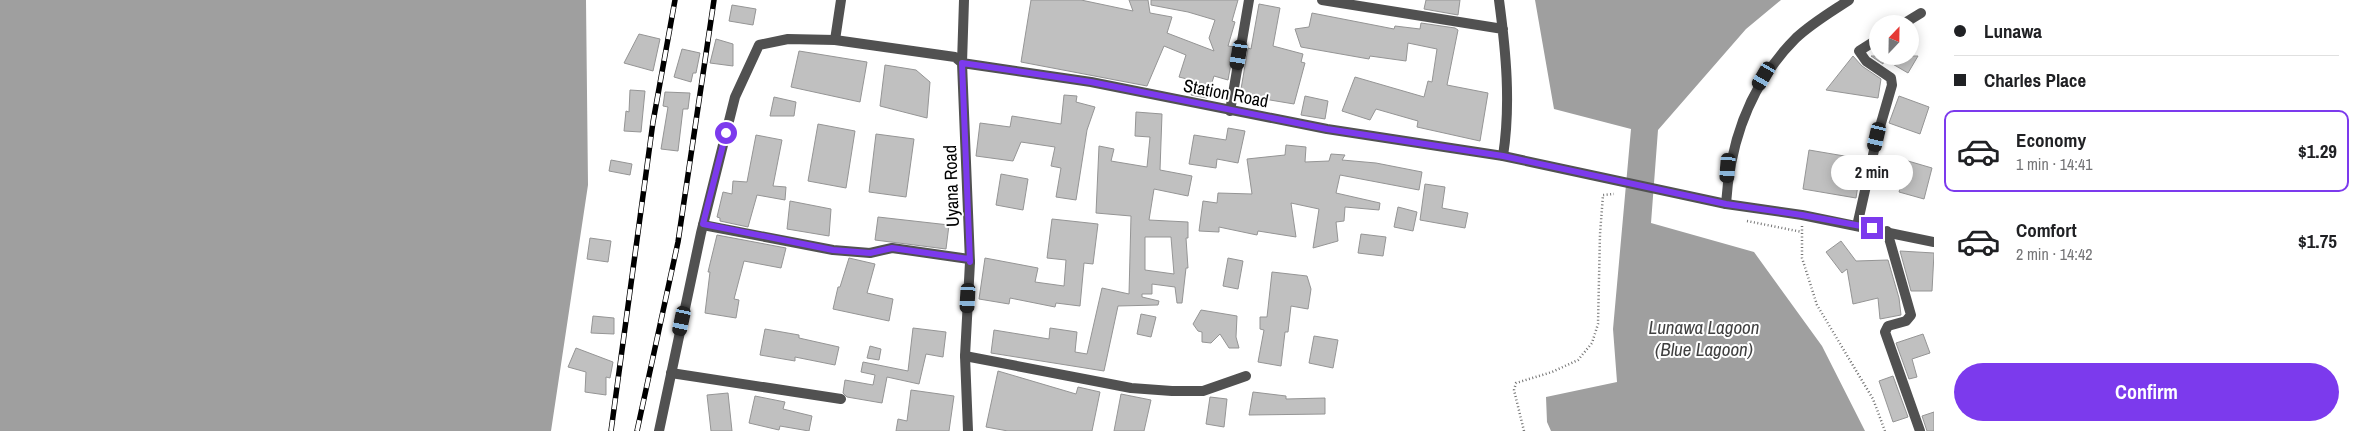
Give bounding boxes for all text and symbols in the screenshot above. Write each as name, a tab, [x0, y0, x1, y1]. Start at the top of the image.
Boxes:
north arrow	[1869, 15, 1919, 65]
map controls	[1869, 15, 1919, 65]
text: Lunawa	[1984, 18, 2042, 44]
car	[1229, 39, 1248, 71]
car	[1750, 59, 1777, 93]
text: Charles Place	[1984, 67, 2086, 93]
street label: Station Road	[1181, 73, 1271, 113]
car	[1866, 121, 1887, 153]
route start	[715, 122, 737, 144]
text: Economy	[2016, 127, 2086, 153]
icon: car	[1956, 129, 2001, 174]
text: $1.29	[2298, 138, 2337, 164]
street label: Uyana Road	[937, 145, 965, 227]
car	[1719, 153, 1736, 183]
text: 1 min · 14:41	[2016, 153, 2093, 175]
callout: 2 min	[1831, 156, 1913, 190]
text: 2 min	[1855, 161, 1889, 183]
route end	[1861, 217, 1883, 239]
text: Comfort	[2016, 217, 2077, 243]
icon: car	[1956, 219, 2001, 264]
text: $1.75	[2298, 228, 2337, 254]
text: 2 min · 14:42	[2016, 243, 2093, 265]
car	[959, 283, 976, 313]
car	[671, 305, 692, 337]
water label: Lunawa Lagoon (Blue Lagoon)	[1649, 314, 1759, 362]
button: Confirm	[1954, 363, 2339, 421]

